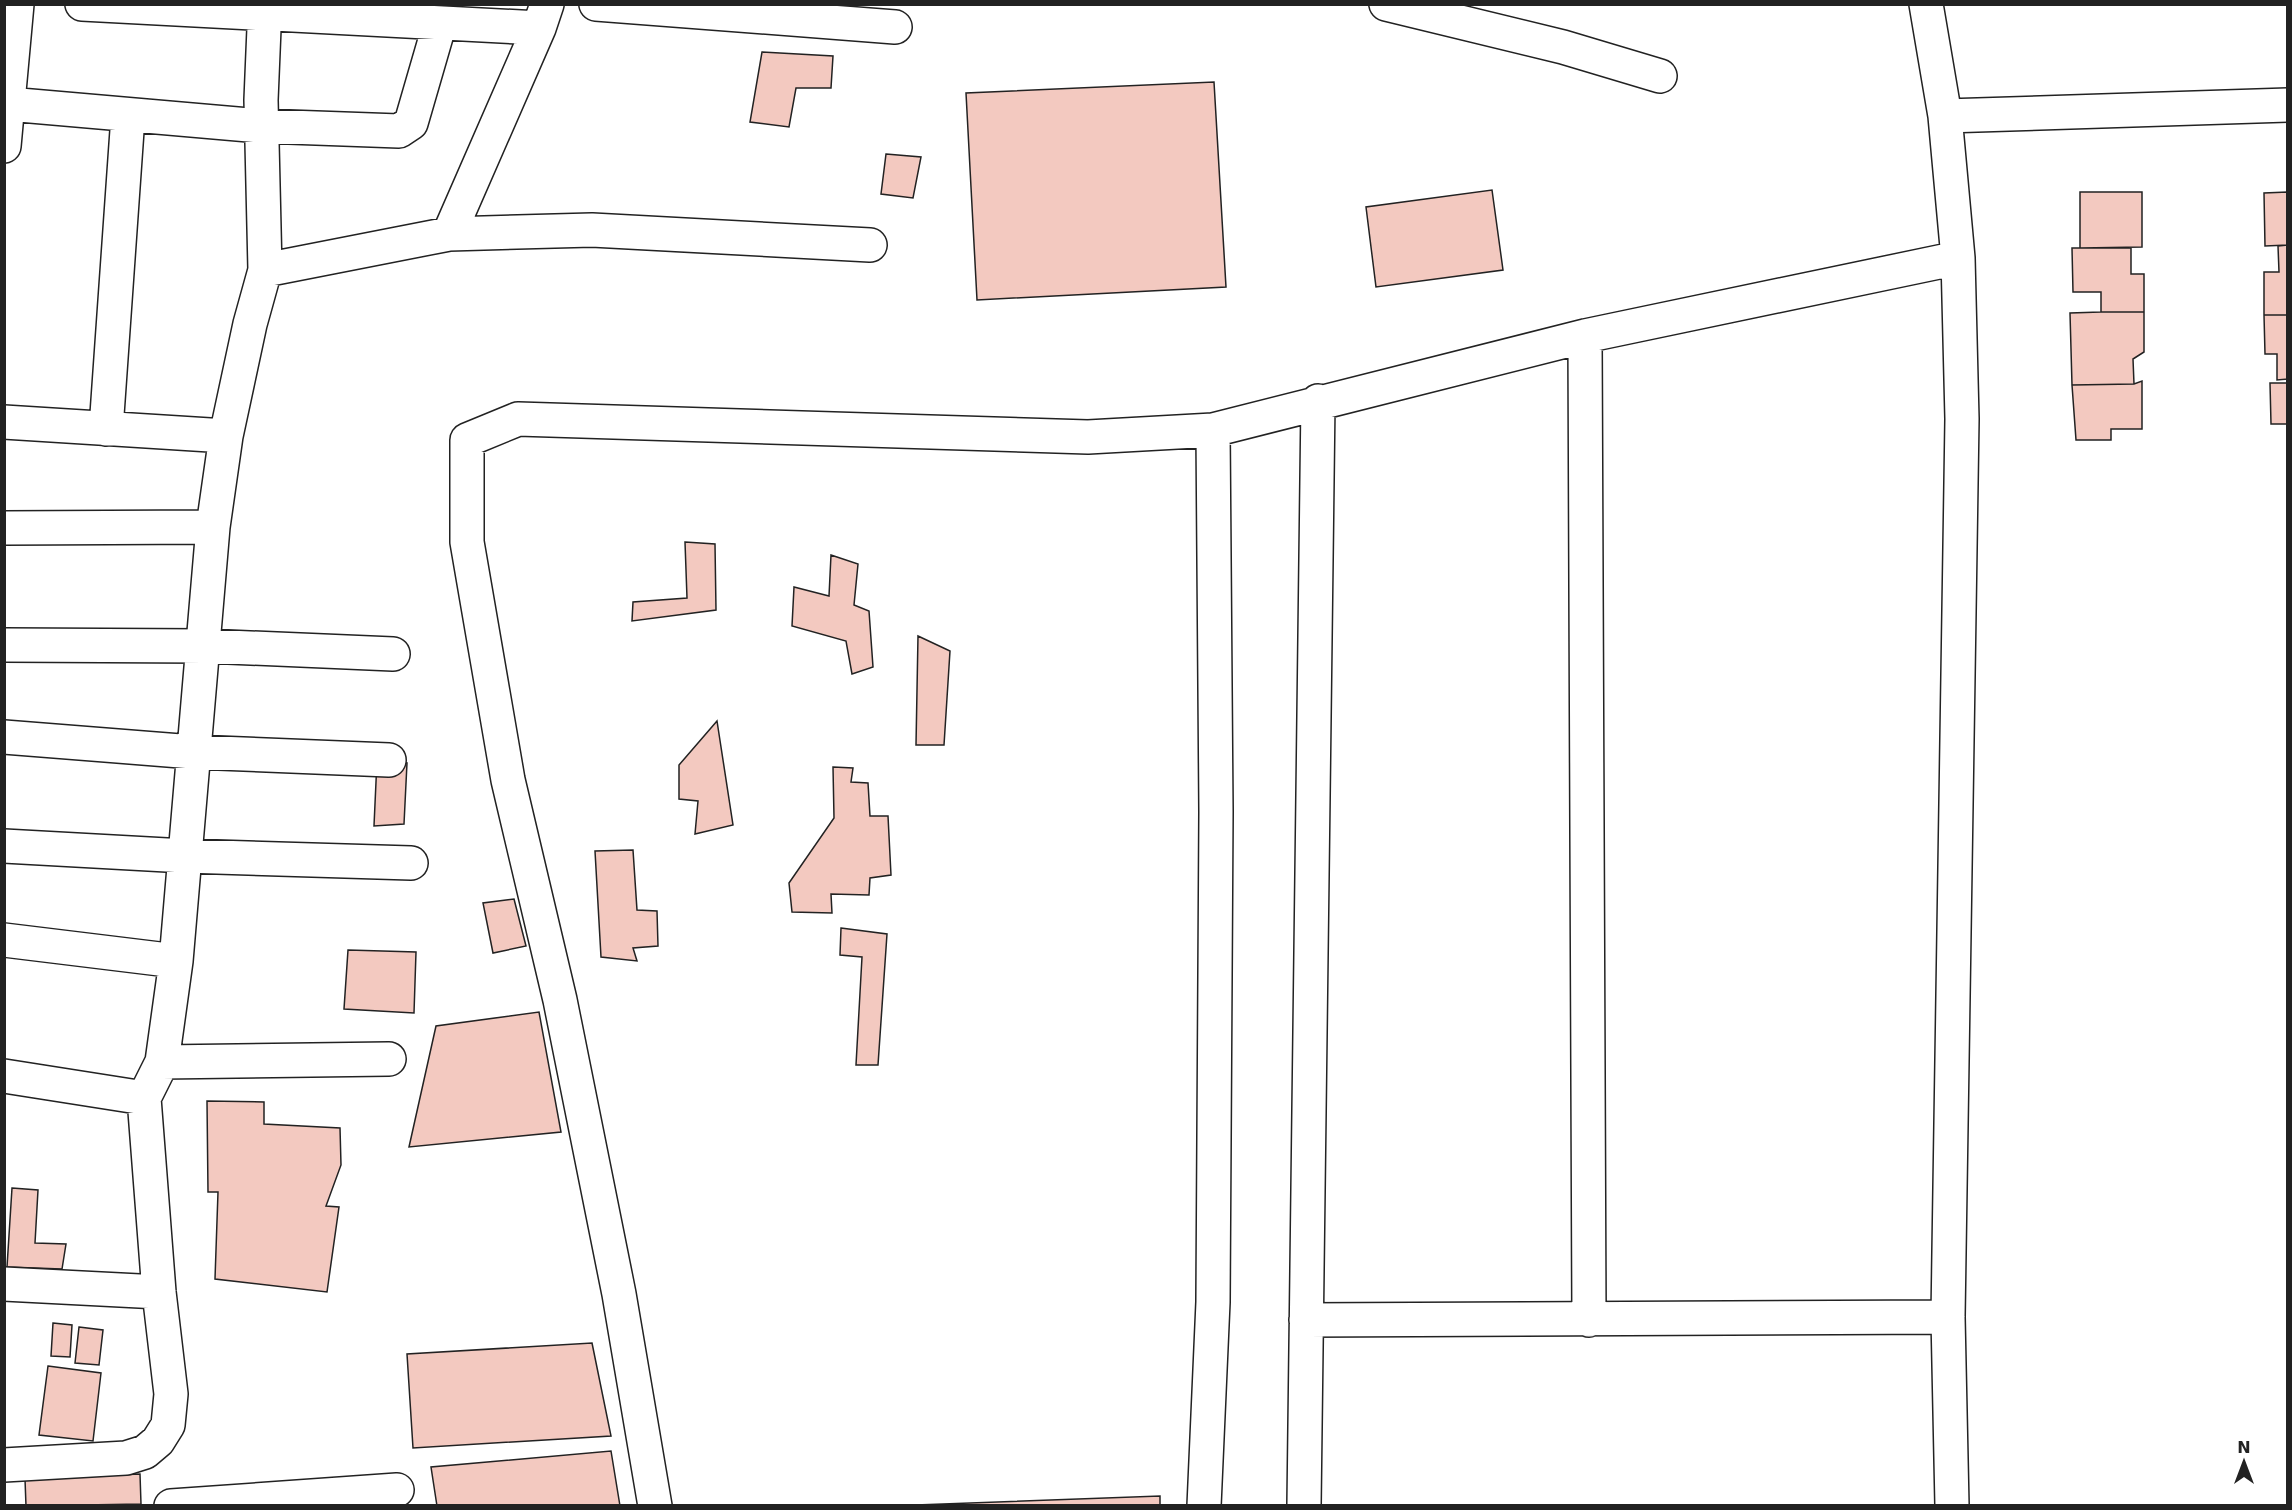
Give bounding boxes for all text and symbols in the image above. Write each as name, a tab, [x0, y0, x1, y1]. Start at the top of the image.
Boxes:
north arrow	[2214, 1432, 2274, 1492]
text: N	[2237, 1438, 2251, 1457]

